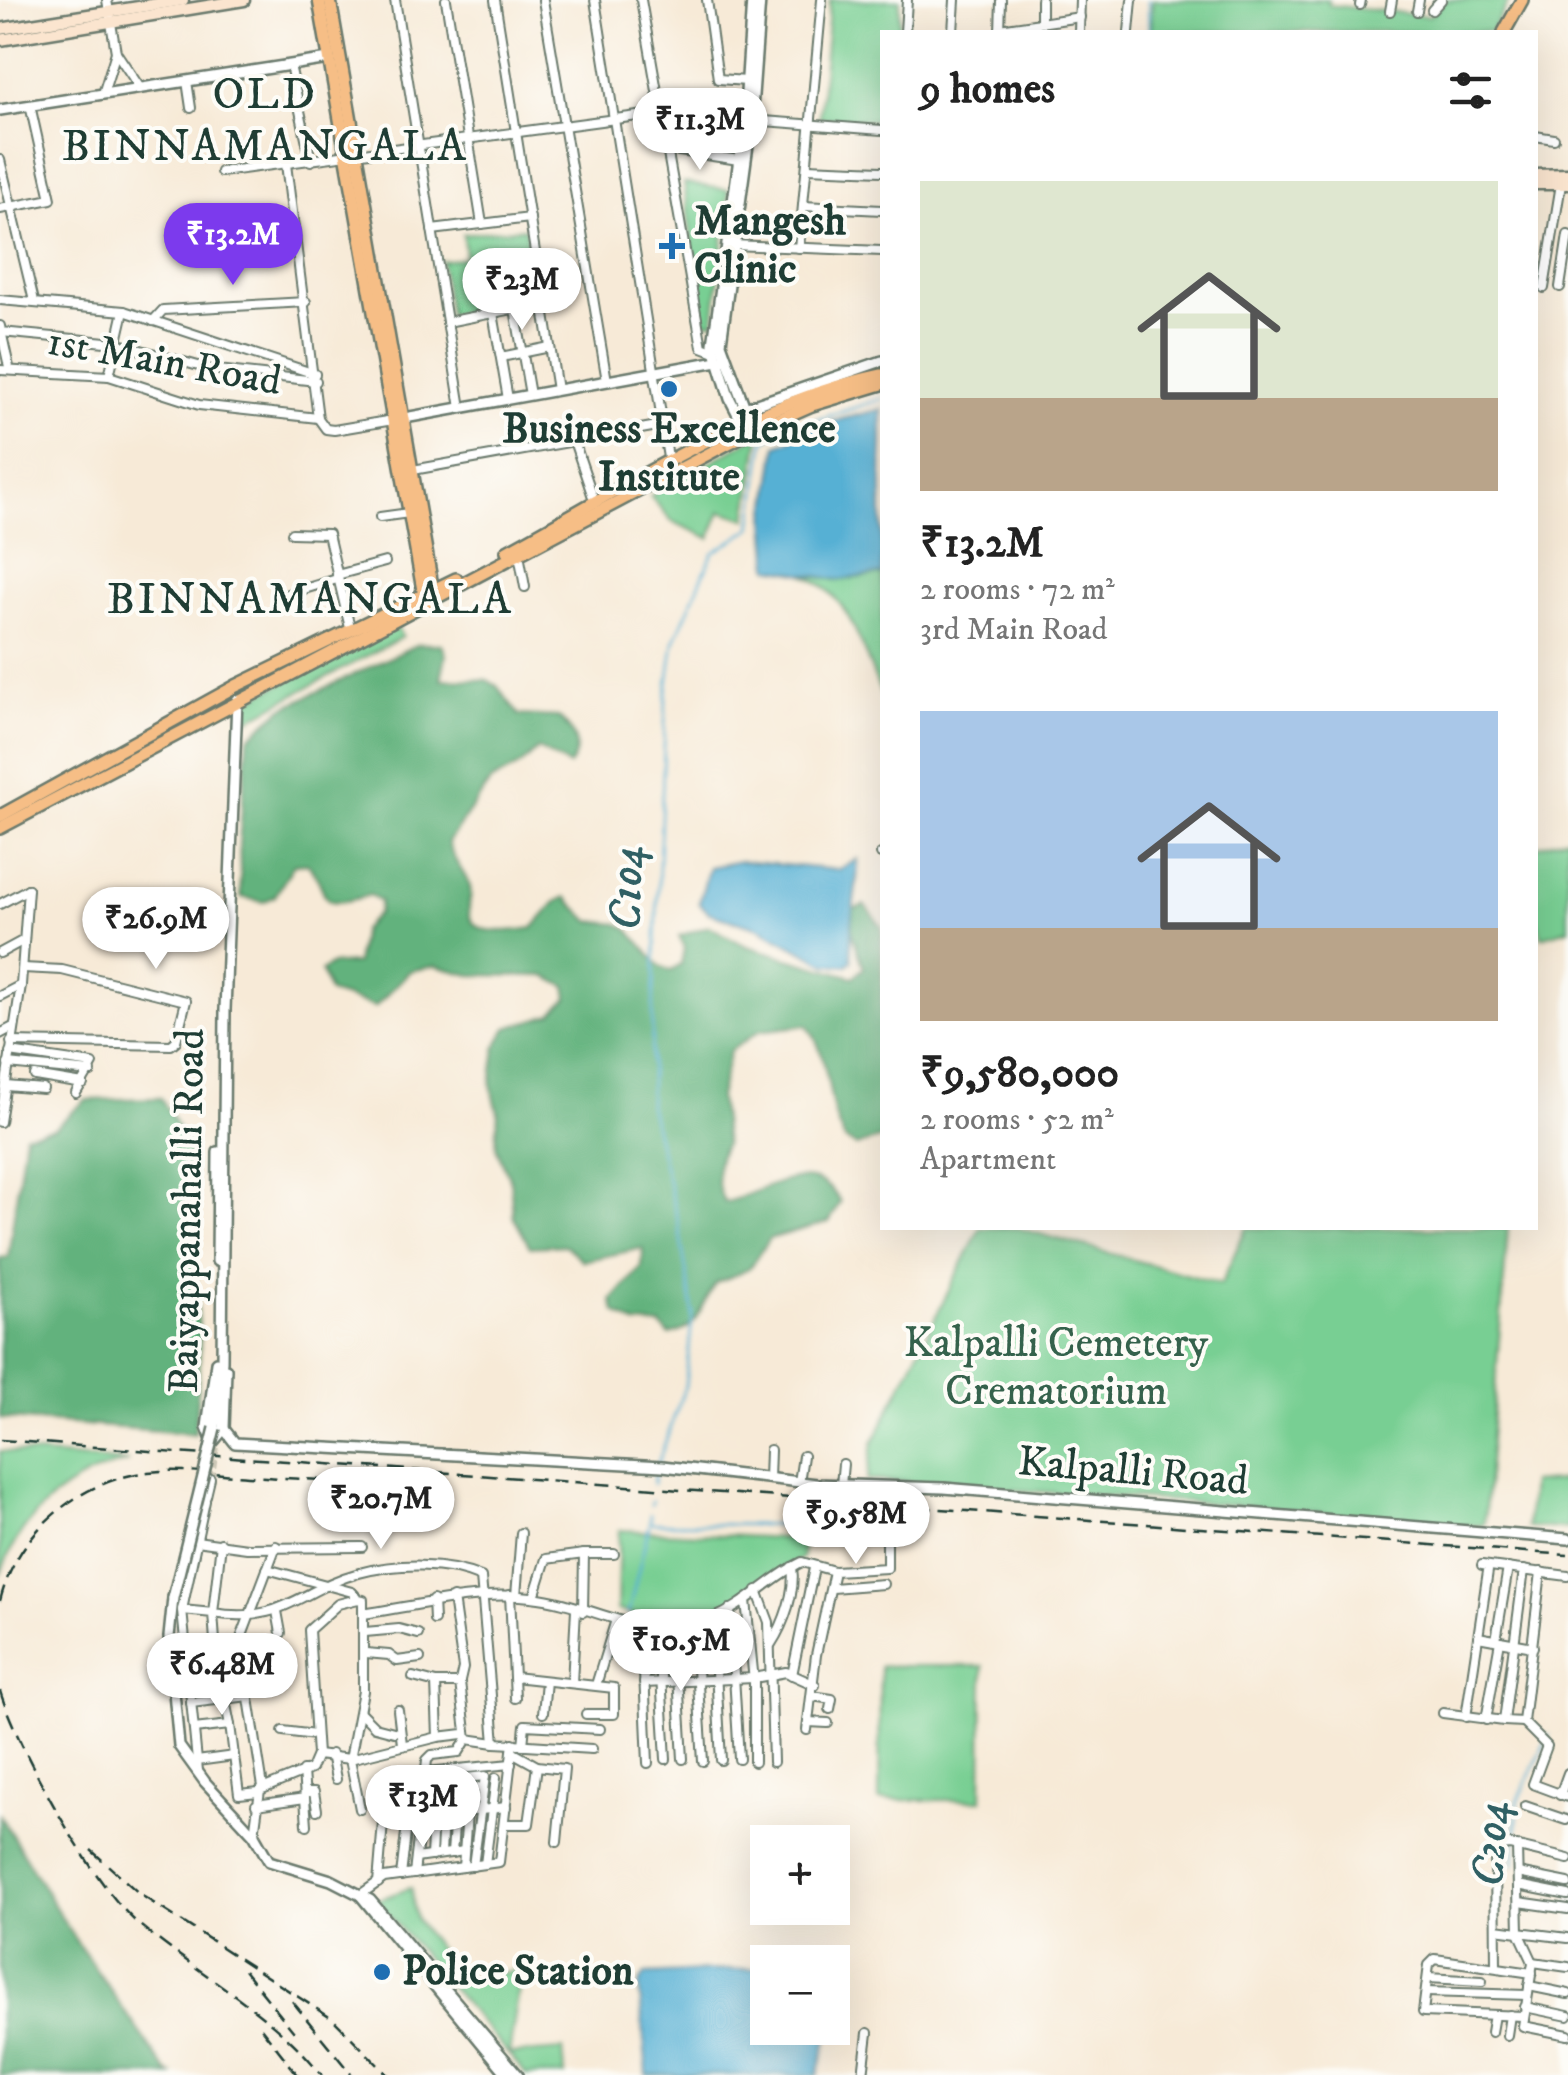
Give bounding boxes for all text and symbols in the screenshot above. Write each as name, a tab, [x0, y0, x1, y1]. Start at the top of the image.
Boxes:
icon: filters	[1443, 63, 1498, 118]
text: 9 homes	[920, 64, 1055, 116]
district label: OLD BINNAMANGALA	[62, 67, 468, 175]
pin: ₹11.3M	[619, 88, 781, 173]
text: ₹11.3M	[655, 100, 745, 140]
place label: Mangesh Clinic	[694, 196, 847, 296]
pin: ₹13.2M	[152, 203, 314, 288]
text: ₹13.2M	[186, 215, 280, 255]
marker: Mangesh Clinic	[659, 233, 685, 259]
icon: home	[1119, 246, 1299, 426]
pin: ₹23M	[463, 248, 581, 333]
text: ₹23M	[484, 260, 560, 300]
street label: 1st Main Road	[43, 316, 285, 408]
marker: Business Excellence Institute	[658, 378, 680, 400]
place label: Business Excellence Institute	[502, 404, 836, 504]
text: ₹13.2M	[920, 518, 1044, 570]
text: 2 rooms · 72 m²	[920, 570, 1115, 610]
district label: BINNAMANGALA	[107, 572, 513, 628]
text: 3rd Main Road	[920, 610, 1108, 650]
icon: home	[1119, 776, 1299, 956]
water label: C104	[599, 844, 657, 932]
pin: ₹26.9M	[75, 887, 237, 972]
text: ₹26.9M	[104, 899, 208, 939]
street label: Baiyappanahalli Road	[159, 1028, 217, 1394]
text: ₹9,580,000	[920, 1048, 1119, 1100]
text: 2 rooms · 52 m²	[920, 1100, 1114, 1140]
text: Apartment	[920, 1140, 1056, 1180]
park label: Kalpalli Cemetery Crematorium	[904, 1318, 1209, 1418]
street label: Kalpalli Road	[1016, 1436, 1250, 1508]
pin: ₹20.7M	[300, 1467, 462, 1552]
text: ₹20.7M	[329, 1479, 433, 1519]
pin: ₹9.58M	[775, 1482, 937, 1567]
text: ₹9.58M	[805, 1494, 907, 1534]
pin: ₹10.5M	[600, 1609, 762, 1694]
text: ₹10.5M	[631, 1621, 731, 1661]
pin: ₹6.48M	[141, 1633, 303, 1718]
text: ₹6.48M	[169, 1645, 275, 1685]
pin: ₹13M	[364, 1765, 482, 1850]
text: ₹13M	[387, 1777, 459, 1817]
water label: C204	[1461, 1799, 1523, 1889]
map controls	[750, 1825, 850, 2045]
button: +	[750, 1825, 850, 1925]
button: −	[750, 1945, 850, 2045]
place label: Police Station	[402, 1946, 634, 1998]
marker: Police Station	[371, 1961, 393, 1983]

